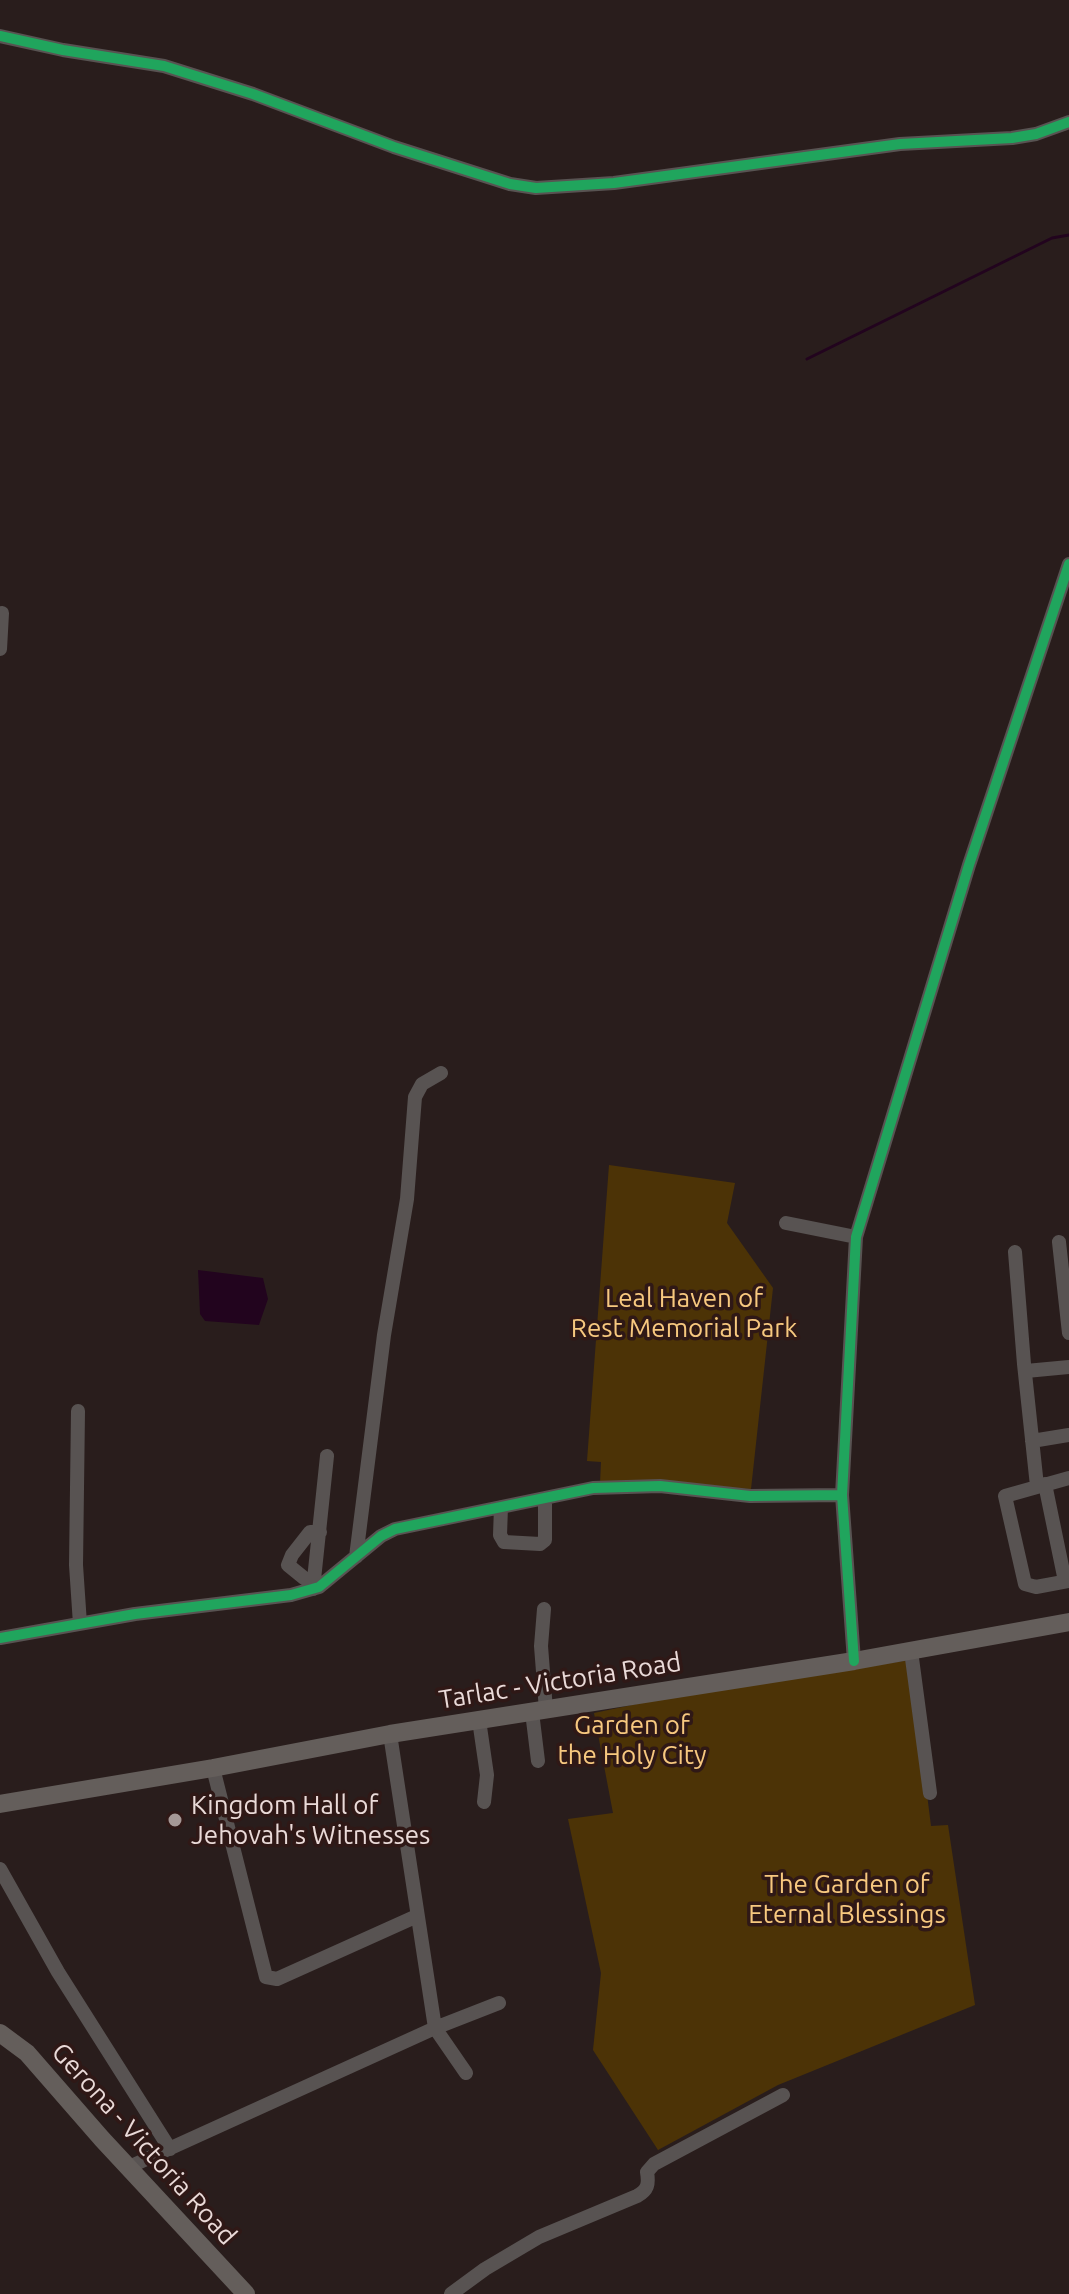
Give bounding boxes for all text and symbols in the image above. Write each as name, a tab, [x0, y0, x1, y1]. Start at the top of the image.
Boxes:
park label: Leal Haven of Rest Memorial Park	[571, 1282, 797, 1344]
street label: Tarlac - Victoria Road	[437, 1646, 683, 1716]
park label: Garden of the Holy City	[557, 1709, 707, 1770]
place label: Kingdom Hall of Jehovah's Witnesses	[191, 1789, 430, 1850]
marker: Kingdom Hall of Jehovah's Witnesses	[166, 1811, 184, 1829]
park label: The Garden of Eternal Blessings	[748, 1868, 946, 1930]
street label: Gerona - Victoria Road	[45, 2037, 243, 2251]

